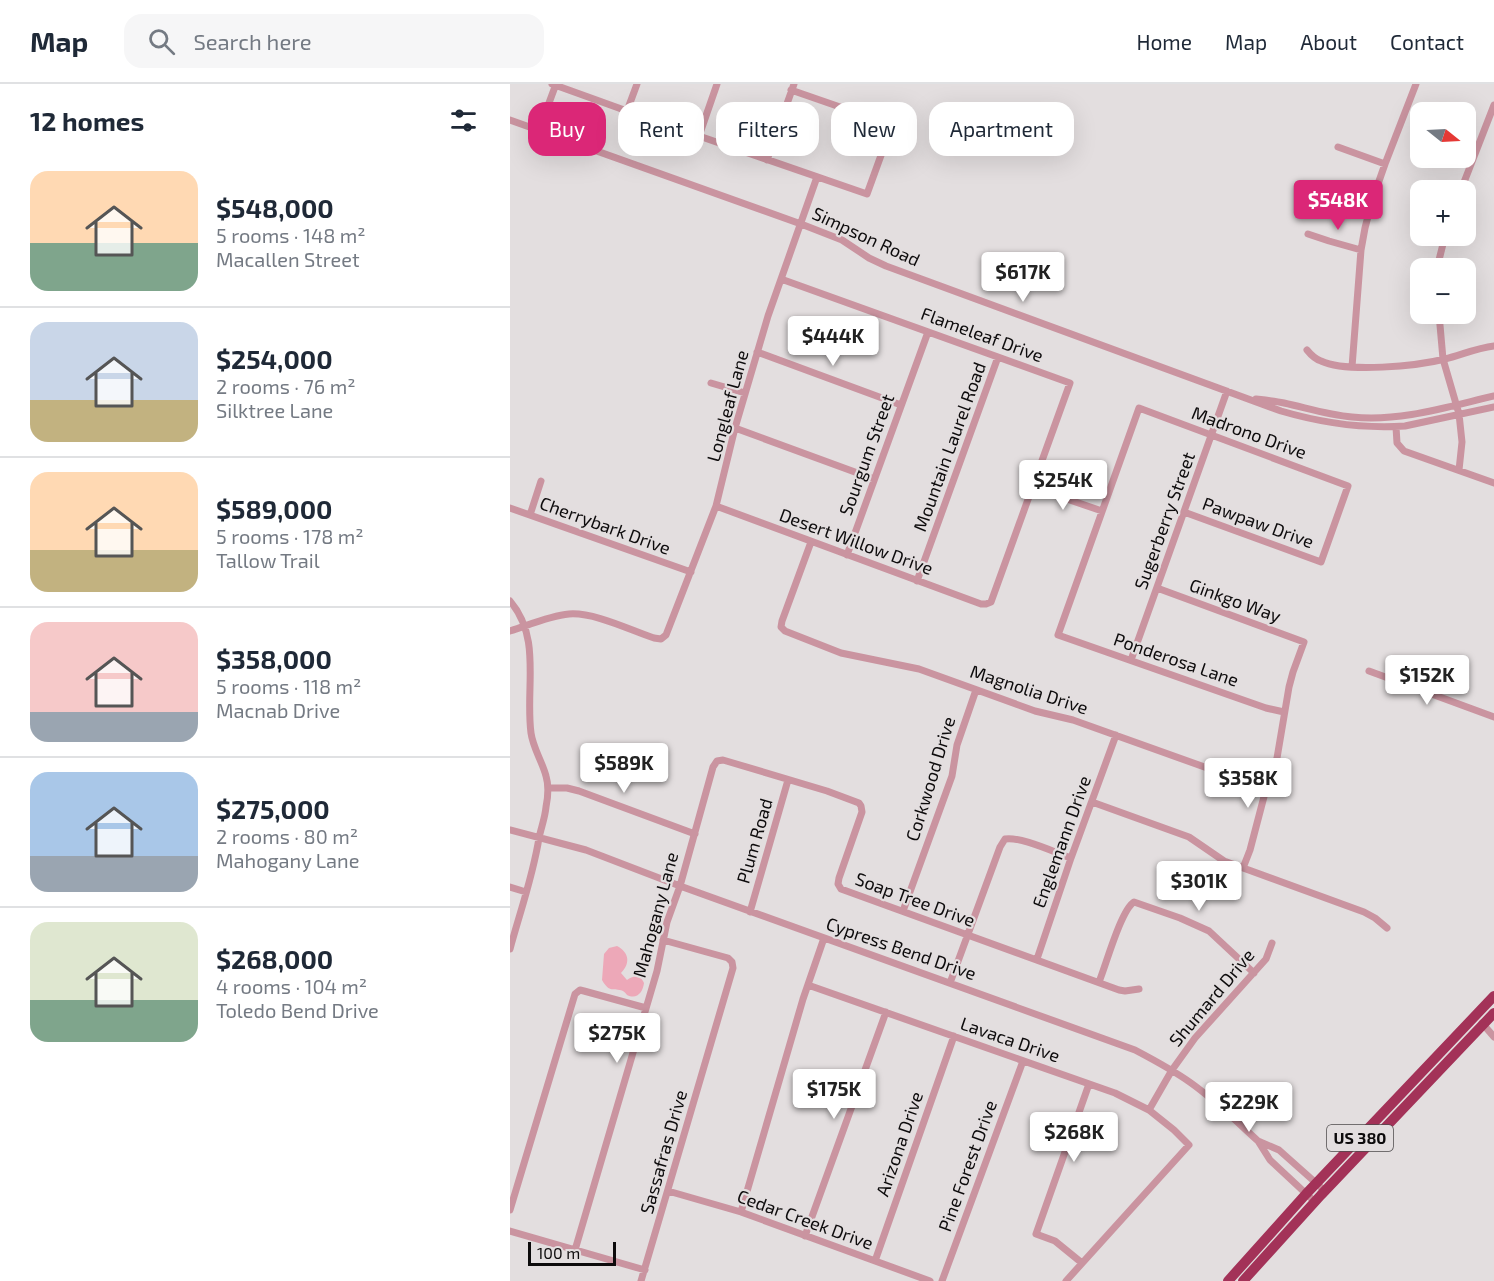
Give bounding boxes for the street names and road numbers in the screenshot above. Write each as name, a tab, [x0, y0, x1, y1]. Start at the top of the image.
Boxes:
street label: Simpson Road	[809, 202, 924, 271]
street label: Flameleaf Drive	[918, 302, 1046, 366]
street label: Longleaf Lane	[702, 348, 752, 464]
street label: Mountain Laurel Road	[908, 359, 990, 534]
street label: Sourgum Street	[834, 391, 898, 518]
street label: Madrono Drive	[1189, 401, 1310, 463]
street label: Sugerberry Street	[1129, 449, 1199, 592]
street label: Cherrybark Drive	[537, 491, 674, 559]
street label: Pawpaw Drive	[1200, 492, 1317, 552]
street label: Desert Willow Drive	[777, 503, 936, 579]
street label: Ginkgo Way	[1187, 573, 1284, 627]
street label: Ponderosa Lane	[1111, 627, 1242, 691]
street label: Magnolia Drive	[967, 660, 1091, 718]
street label: Corkwood Drive	[901, 714, 959, 844]
street label: Englemann Drive	[1027, 773, 1095, 911]
street label: Plum Road	[731, 796, 777, 886]
street label: Mahogany Lane	[628, 850, 682, 980]
street label: Soap Tree Drive	[852, 867, 978, 931]
street label: Cypress Bend Drive	[823, 912, 979, 984]
street label: Shumard Drive	[1164, 944, 1258, 1051]
street label: Lavaca Drive	[958, 1012, 1063, 1066]
street label: Sassafras Drive	[635, 1087, 691, 1216]
street label: Arizona Drive	[871, 1088, 927, 1199]
street label: Pine Forest Drive	[933, 1097, 1001, 1234]
road number: US 380	[1327, 1125, 1393, 1151]
street label: Cedar Creek Drive	[734, 1184, 876, 1254]

